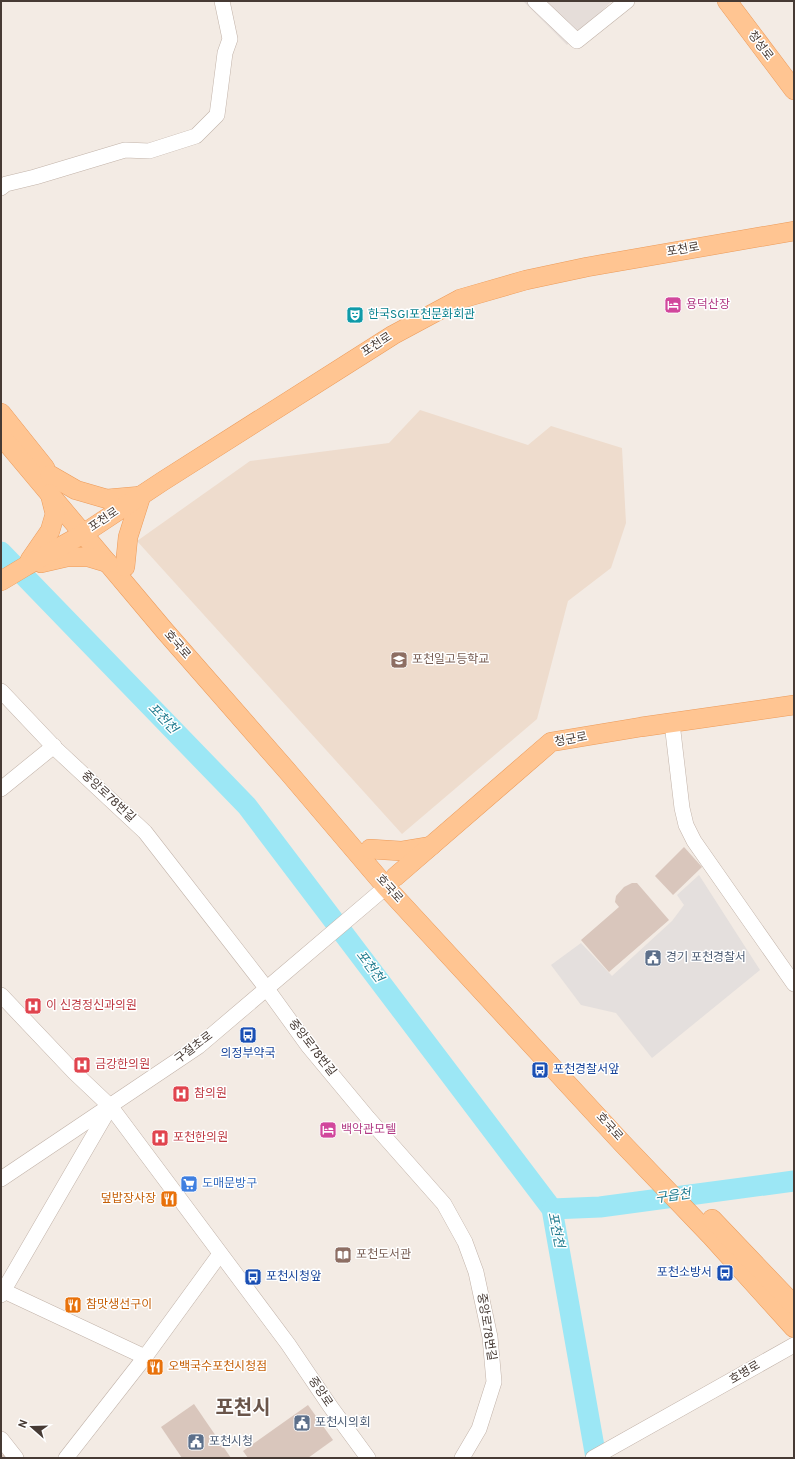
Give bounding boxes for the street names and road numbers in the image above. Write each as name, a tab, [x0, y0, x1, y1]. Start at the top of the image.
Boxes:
street label: 청성로	[744, 28, 776, 64]
street label: 포천로	[665, 239, 701, 261]
street label: 포천로	[359, 329, 395, 361]
street label: 포천로	[86, 504, 122, 536]
street label: 호국로	[160, 627, 194, 663]
street label: 청군로	[553, 729, 589, 751]
street label: 중앙로78번길	[78, 768, 138, 826]
street label: 호국로	[372, 871, 406, 907]
street label: 중앙로78번길	[285, 1016, 339, 1080]
street label: 구절초로	[172, 1028, 216, 1068]
street label: 호국로	[592, 1109, 626, 1145]
street label: 중앙로78번길	[473, 1292, 499, 1362]
street label: 호병로	[727, 1358, 763, 1388]
street label: 중앙로	[304, 1374, 336, 1410]

